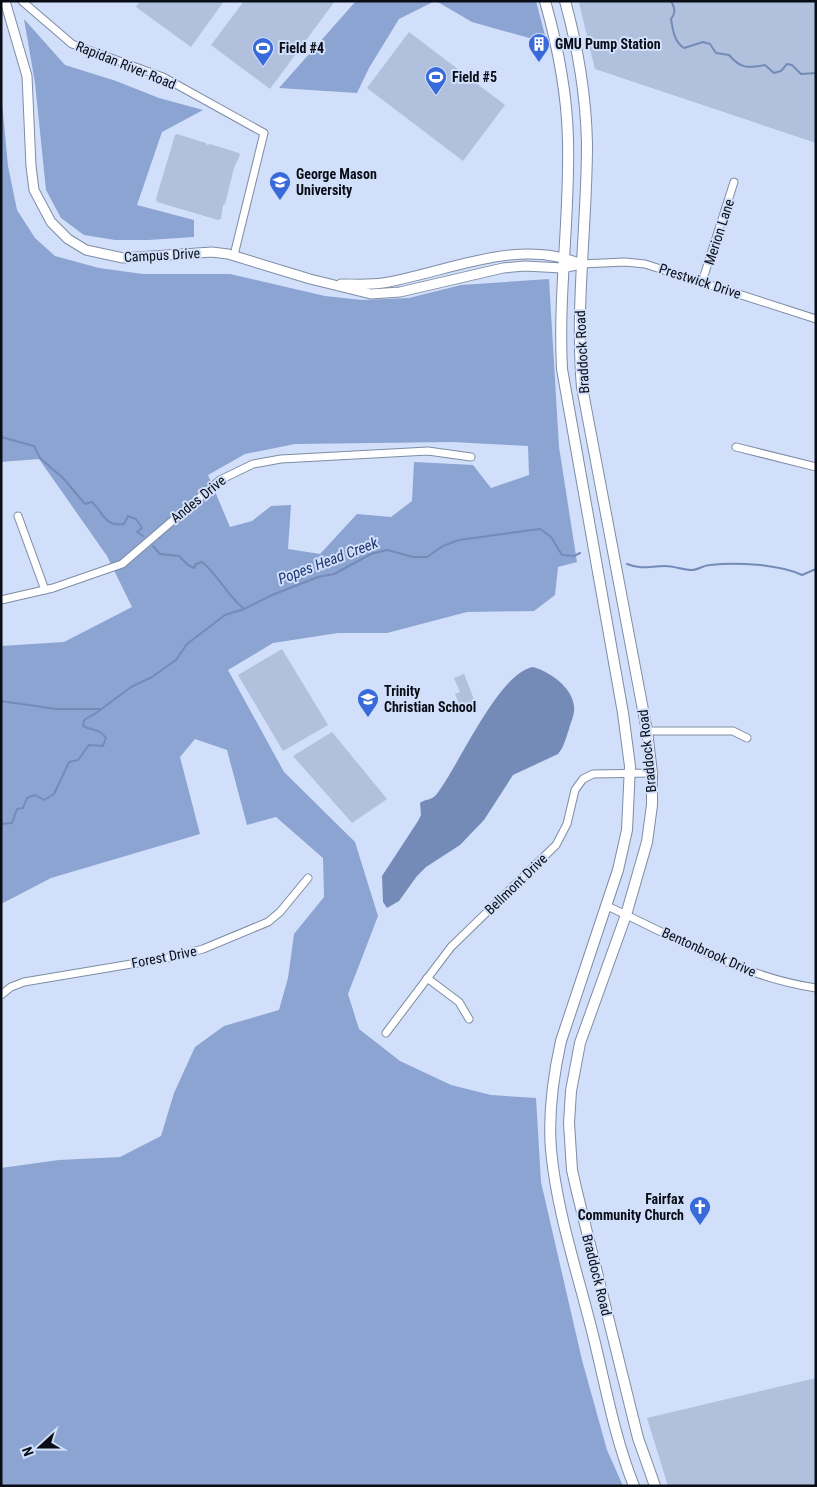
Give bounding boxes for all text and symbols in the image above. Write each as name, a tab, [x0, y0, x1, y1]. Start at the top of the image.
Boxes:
building icon: GMU Pump Station	[527, 32, 551, 63]
sports icon: Field #4	[251, 36, 275, 67]
place label: GMU Pump Station	[555, 36, 661, 52]
street label: Rapidan River Road	[74, 38, 178, 92]
place label: Field #4	[279, 40, 324, 56]
sports icon: Field #5	[424, 65, 448, 96]
place label: Field #5	[452, 69, 497, 85]
place label: George Mason University	[296, 166, 377, 198]
school or university icon: George Mason University	[268, 170, 292, 201]
street label: Merion Lane	[701, 197, 737, 267]
street label: Campus Drive	[123, 245, 201, 265]
street label: Prestwick Drive	[657, 260, 743, 302]
street label: Braddock Road	[572, 310, 592, 394]
street label: Andes Drive	[167, 472, 229, 526]
water label: Popes Head Creek	[276, 534, 381, 588]
place label: Trinity Christian School	[384, 683, 476, 715]
school or university icon: Trinity Christian School	[356, 687, 380, 718]
street label: Braddock Road	[635, 709, 659, 793]
street label: Bellmont Drive	[482, 850, 551, 918]
street label: Bentonbrook Drive	[659, 924, 759, 980]
street label: Forest Drive	[130, 943, 198, 971]
place label: Fairfax Community Church	[578, 1191, 685, 1223]
church icon: Fairfax Community Church	[688, 1195, 712, 1226]
street label: Braddock Road	[579, 1233, 615, 1317]
north arrow	[15, 1422, 65, 1472]
text: N	[19, 1445, 37, 1459]

